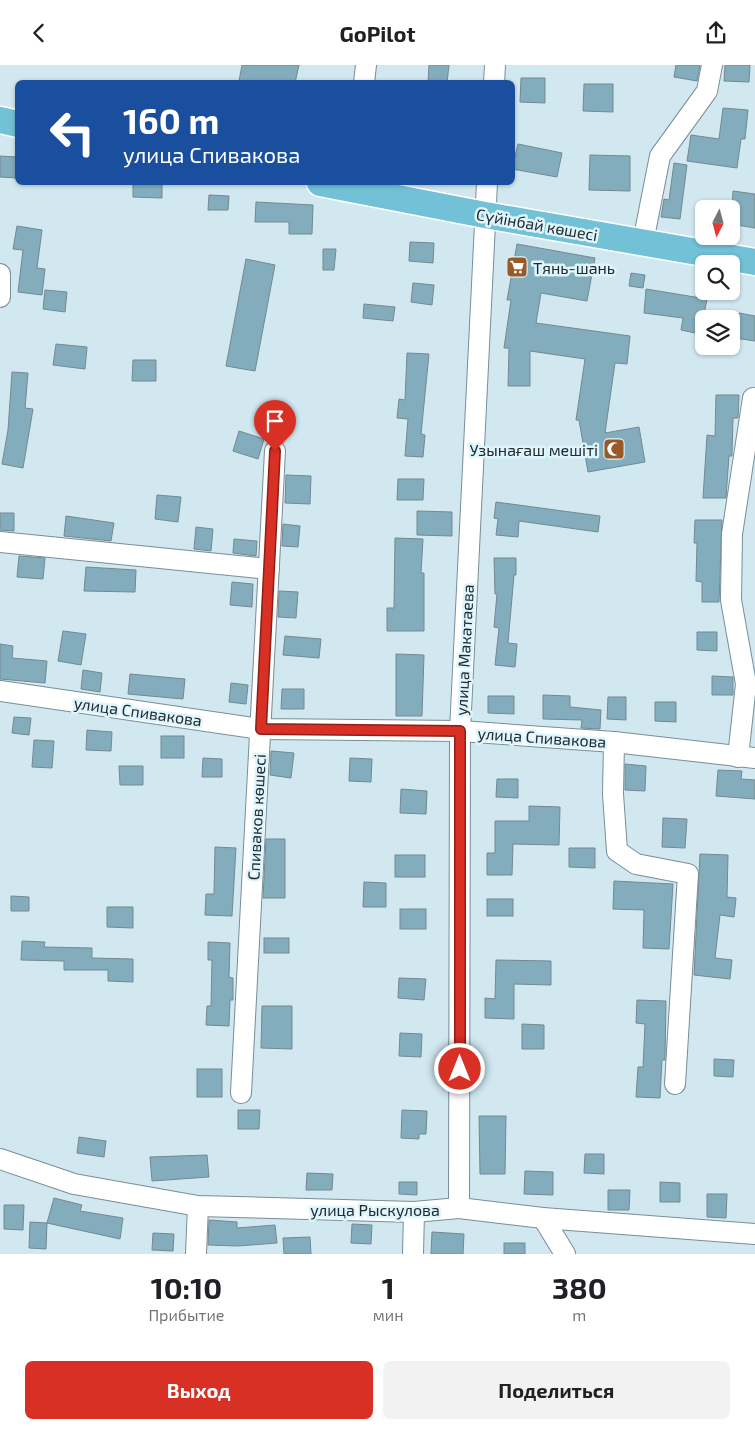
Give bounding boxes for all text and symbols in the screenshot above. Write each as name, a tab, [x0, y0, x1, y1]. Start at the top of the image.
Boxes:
icon: back	[25, 19, 53, 47]
icon: share	[702, 19, 730, 47]
text: GoPilot	[339, 20, 416, 46]
text: 160 m	[123, 99, 219, 141]
icon: left	[40, 100, 105, 165]
text: улица Спивакова	[123, 141, 300, 167]
north arrow	[695, 200, 740, 245]
map controls	[695, 200, 740, 355]
street label: Сүйінбай көшесі	[475, 204, 599, 244]
supermarket icon: Тянь-шань	[505, 255, 529, 279]
button: search	[695, 255, 740, 300]
place label: Тянь-шань	[533, 258, 615, 277]
button: layers	[695, 310, 740, 355]
pin	[254, 400, 296, 451]
icon: arrive	[261, 407, 289, 435]
mosque icon: Узынағаш мешіті	[602, 437, 626, 461]
place label: Узынағаш мешіті	[470, 440, 598, 459]
street label: улица Макатаева	[451, 584, 478, 716]
street label: улица Спивакова	[73, 693, 203, 730]
street label: улица Спивакова	[477, 723, 607, 752]
street label: Спиваков көшесі	[243, 753, 269, 881]
position arrow	[433, 1042, 485, 1094]
street label: улица Рыскулова	[310, 1200, 440, 1220]
text: 10:10	[151, 1269, 222, 1305]
text: 1	[382, 1269, 395, 1305]
text: 380	[552, 1269, 607, 1305]
text: Прибытие	[148, 1305, 224, 1324]
text: мин	[373, 1305, 404, 1324]
text: m	[572, 1305, 586, 1324]
button: Выход	[25, 1361, 373, 1419]
button: Поделиться	[383, 1361, 730, 1419]

